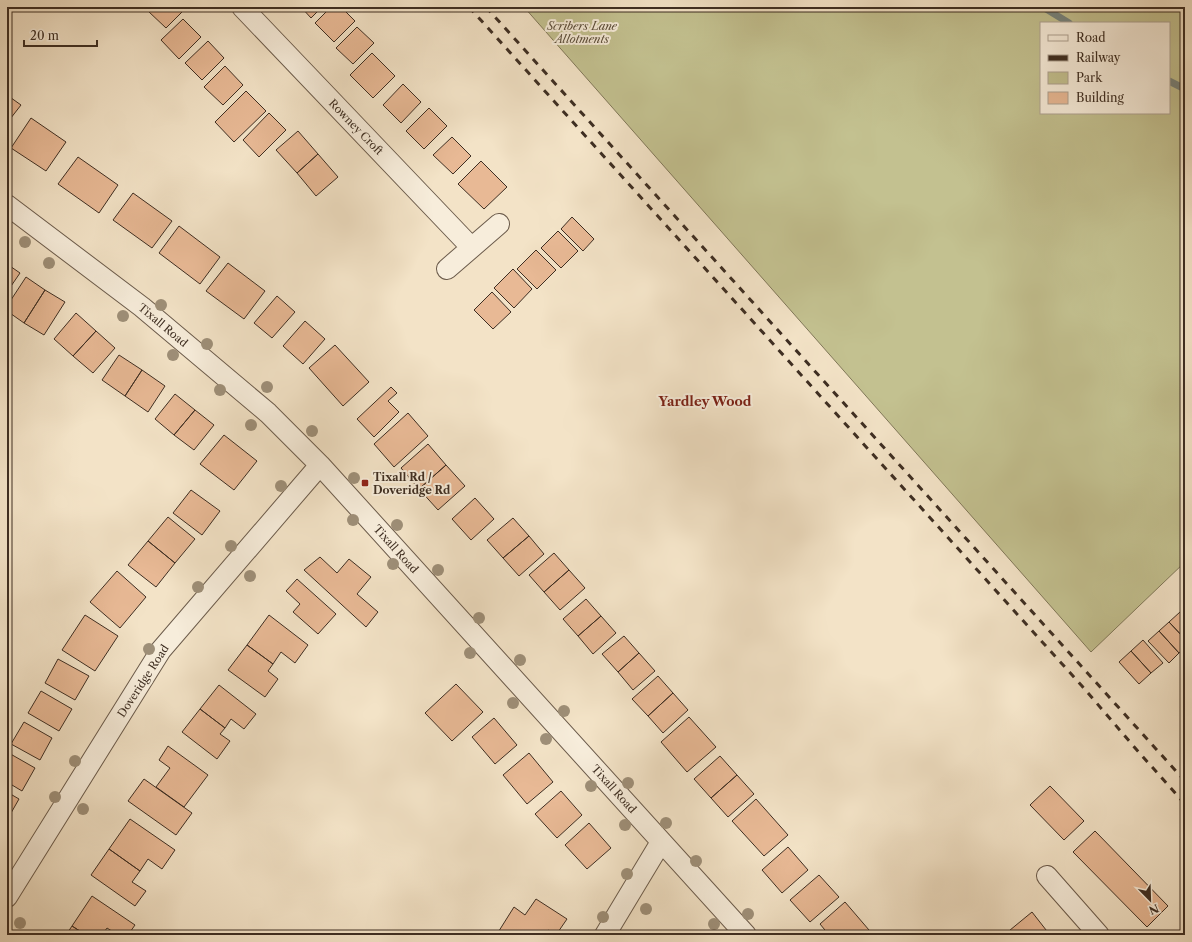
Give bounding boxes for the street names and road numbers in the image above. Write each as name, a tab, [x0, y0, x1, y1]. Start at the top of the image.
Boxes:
street label: Rowney Croft	[326, 96, 386, 158]
street label: Tixall Road	[135, 300, 191, 350]
street label: Tixall Road	[371, 522, 422, 576]
street label: Doveridge Road	[114, 642, 172, 720]
street label: Tixall Road	[589, 762, 640, 816]

